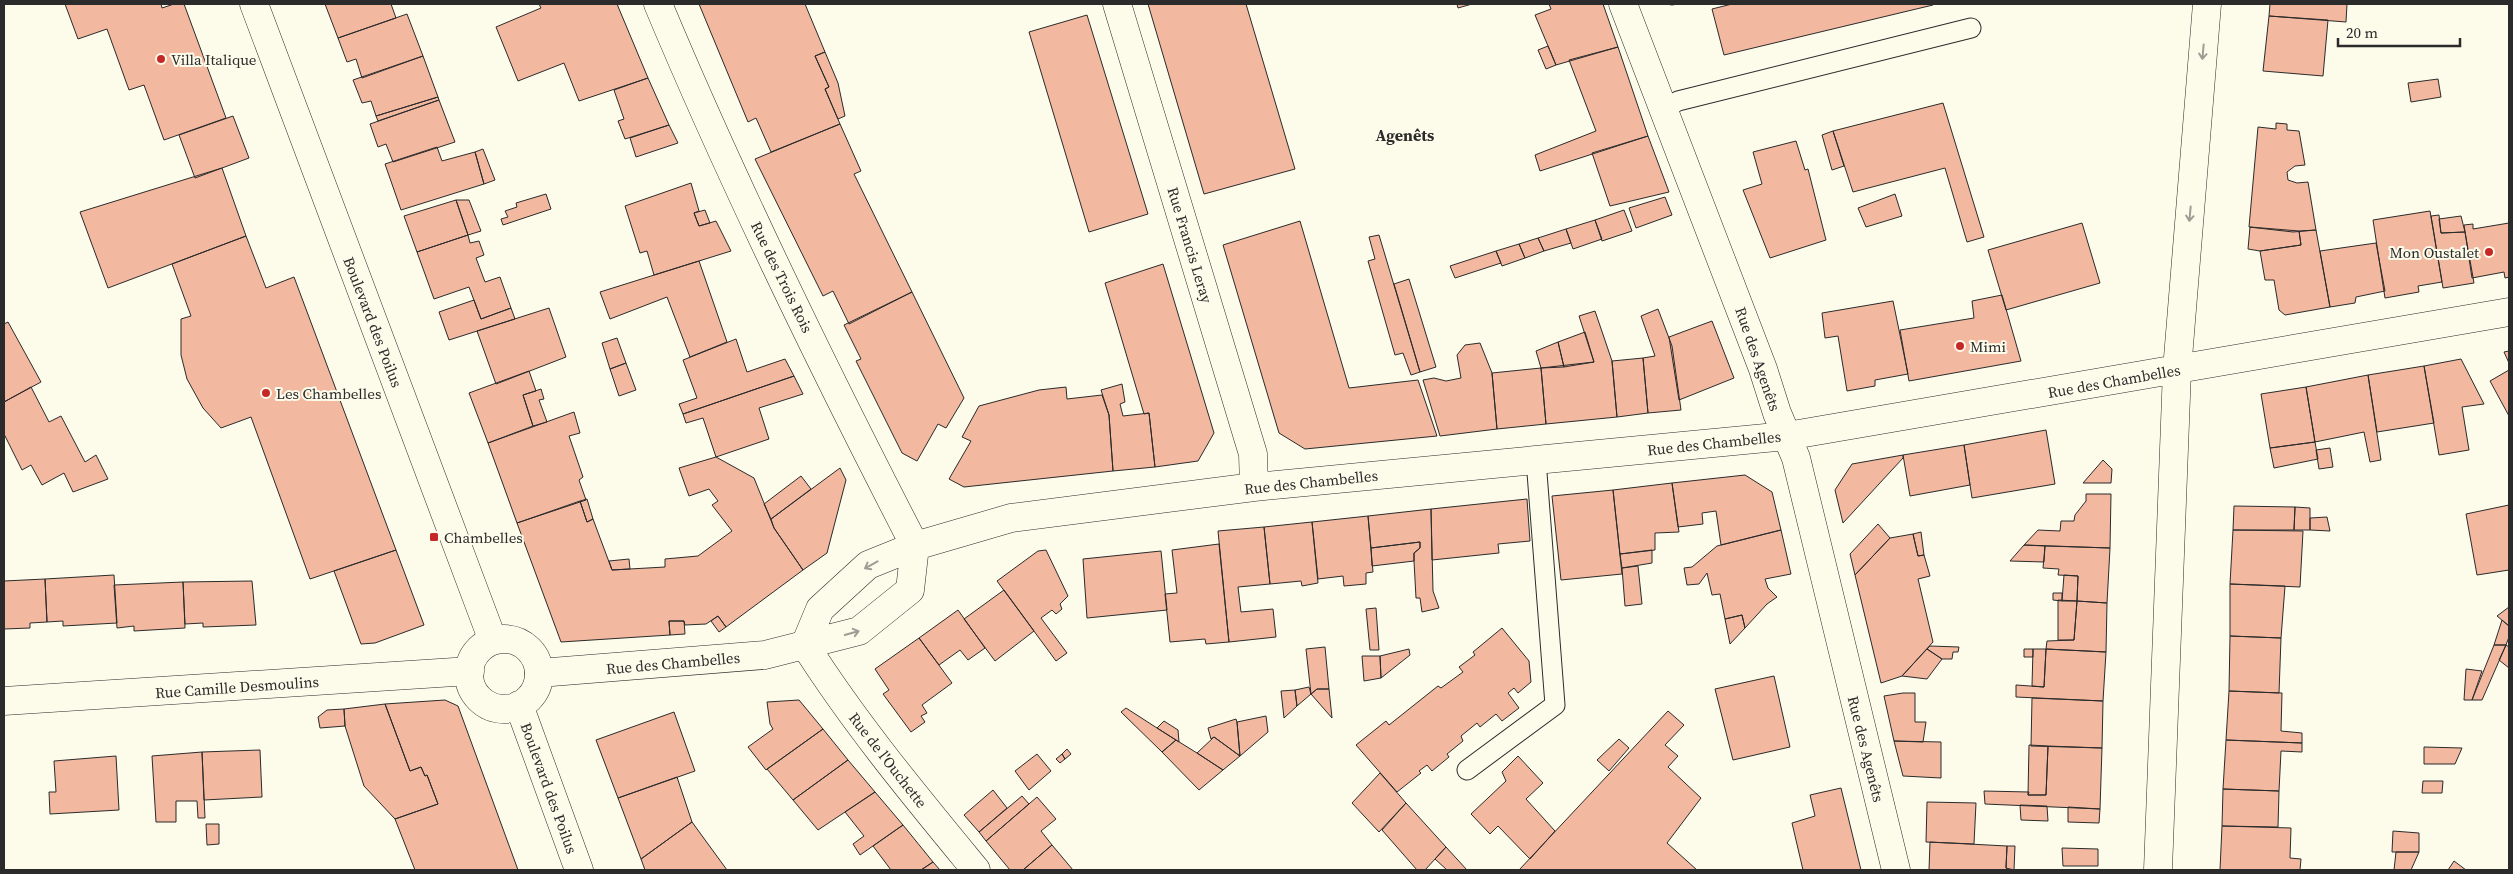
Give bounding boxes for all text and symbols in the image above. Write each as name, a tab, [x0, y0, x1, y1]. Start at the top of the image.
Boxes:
scale bar	[2338, 15, 2460, 47]
text: 20 m	[2346, 22, 2378, 43]
one-way arrow	[2199, 44, 2208, 60]
place label: Villa Italique	[171, 49, 257, 70]
marker: Villa Italique	[155, 53, 167, 65]
district label: Agenêts	[1376, 124, 1434, 146]
street label: Rue Francis Leray	[1162, 184, 1218, 306]
one-way arrow	[2185, 206, 2195, 222]
street label: Rue des Trois Rois	[746, 218, 818, 336]
place label: Mon Oustalet	[2390, 242, 2479, 263]
marker: Mon Oustalet	[2483, 246, 2495, 258]
street label: Boulevard des Poilus	[338, 254, 408, 390]
street label: Rue des Agenêts	[1730, 304, 1786, 414]
place label: Mimi	[1970, 336, 2006, 357]
marker: Mimi	[1954, 340, 1966, 352]
street label: Rue des Chambelles	[2046, 359, 2182, 403]
place label: Les Chambelles	[276, 383, 381, 404]
marker: Les Chambelles	[260, 387, 272, 399]
street label: Rue des Chambelles	[1646, 426, 1782, 460]
street label: Rue des Chambelles	[1243, 465, 1379, 499]
place label: Chambelles	[444, 527, 523, 548]
marker: Chambelles	[428, 531, 440, 543]
one-way arrow	[863, 560, 878, 570]
one-way arrow	[844, 627, 860, 637]
street label: Rue des Chambelles	[605, 647, 741, 679]
street label: Rue Camille Desmoulins	[154, 671, 320, 703]
street label: Rue des Agenêts	[1843, 694, 1889, 804]
street label: Rue de l'Ouchette	[844, 708, 932, 812]
street label: Boulevard des Poilus	[515, 719, 583, 857]

